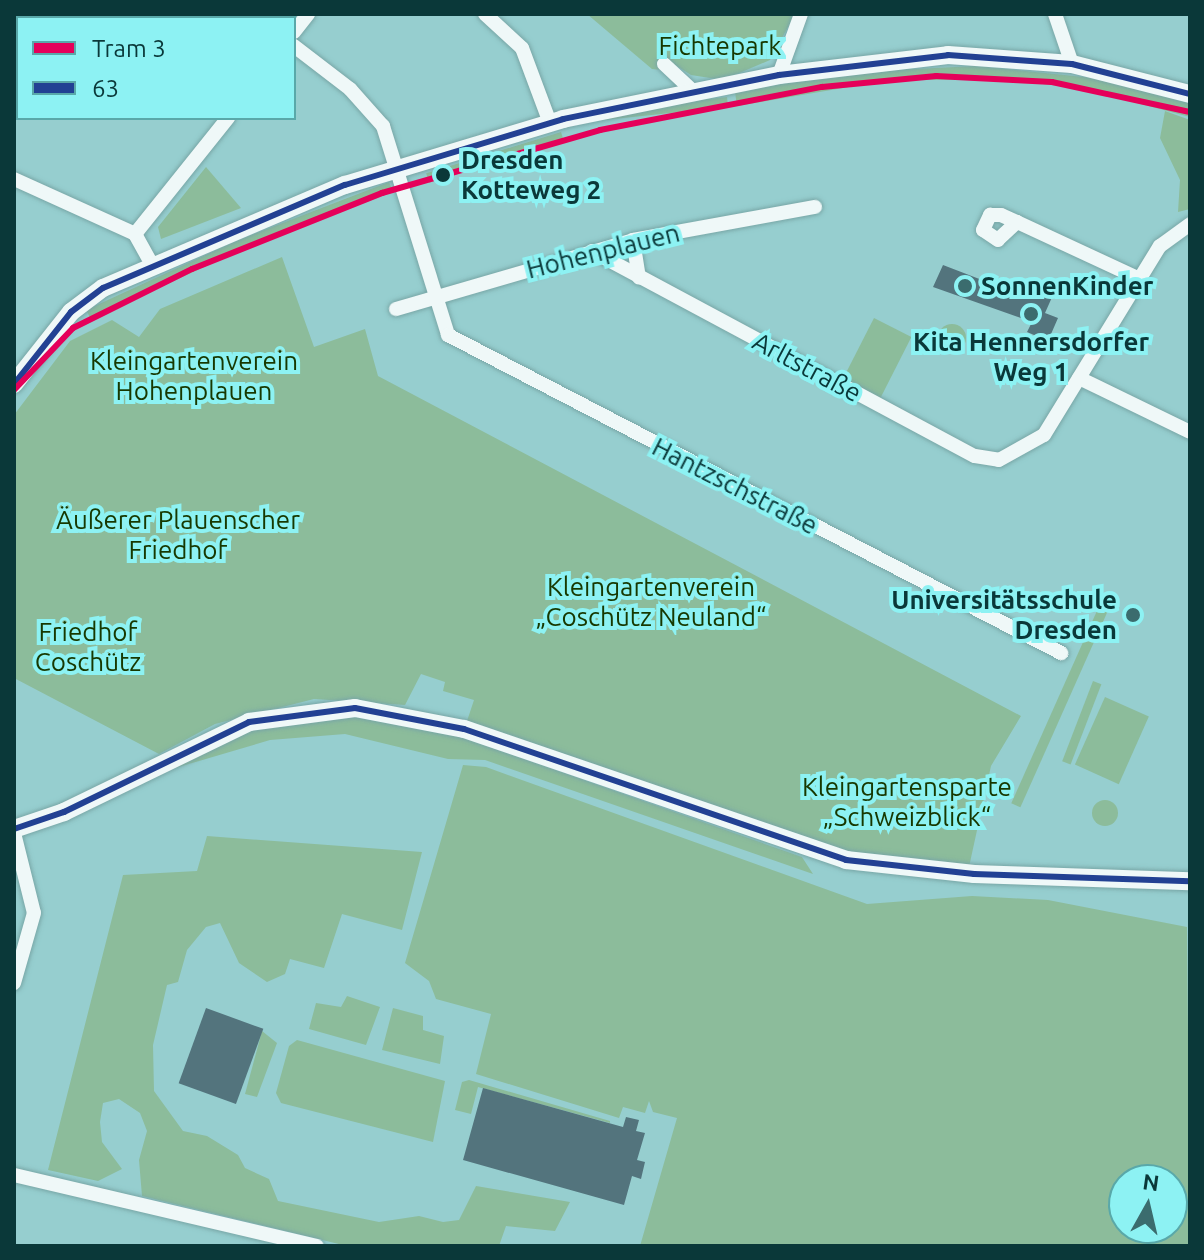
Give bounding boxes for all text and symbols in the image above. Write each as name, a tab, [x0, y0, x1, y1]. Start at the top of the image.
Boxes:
legend	[16, 16, 296, 120]
park label: Fichtepark	[658, 30, 782, 62]
text: Tram 3	[92, 35, 166, 62]
text: 63	[92, 75, 119, 102]
place label: Dresden Kotteweg 2	[461, 144, 601, 206]
marker: Dresden Kotteweg 2	[432, 164, 454, 186]
street label: Hohenplauen	[523, 217, 683, 285]
place label: SonnenKinder	[981, 270, 1153, 302]
marker: SonnenKinder	[956, 277, 974, 295]
marker: Kita Hennersdorfer Weg 1	[1022, 305, 1040, 323]
street label: Arltstraße	[747, 325, 867, 409]
place label: Kita Hennersdorfer Weg 1	[913, 326, 1149, 388]
park label: Kleingartenverein Hohenplauen	[90, 345, 298, 406]
street label: Hantzschstraße	[647, 431, 823, 541]
park label: Äußerer Plauenscher Friedhof	[56, 504, 300, 566]
park label: Kleingartenverein „Coschütz Neuland“	[536, 571, 766, 632]
place label: Universitätsschule Dresden	[891, 584, 1117, 646]
marker: Universitätsschule Dresden	[1124, 606, 1142, 624]
park label: Friedhof Coschütz	[35, 616, 141, 678]
park label: Kleingartensparte „Schweizblick“	[802, 771, 1012, 832]
north arrow	[1108, 1164, 1188, 1244]
text: N	[1141, 1168, 1161, 1195]

